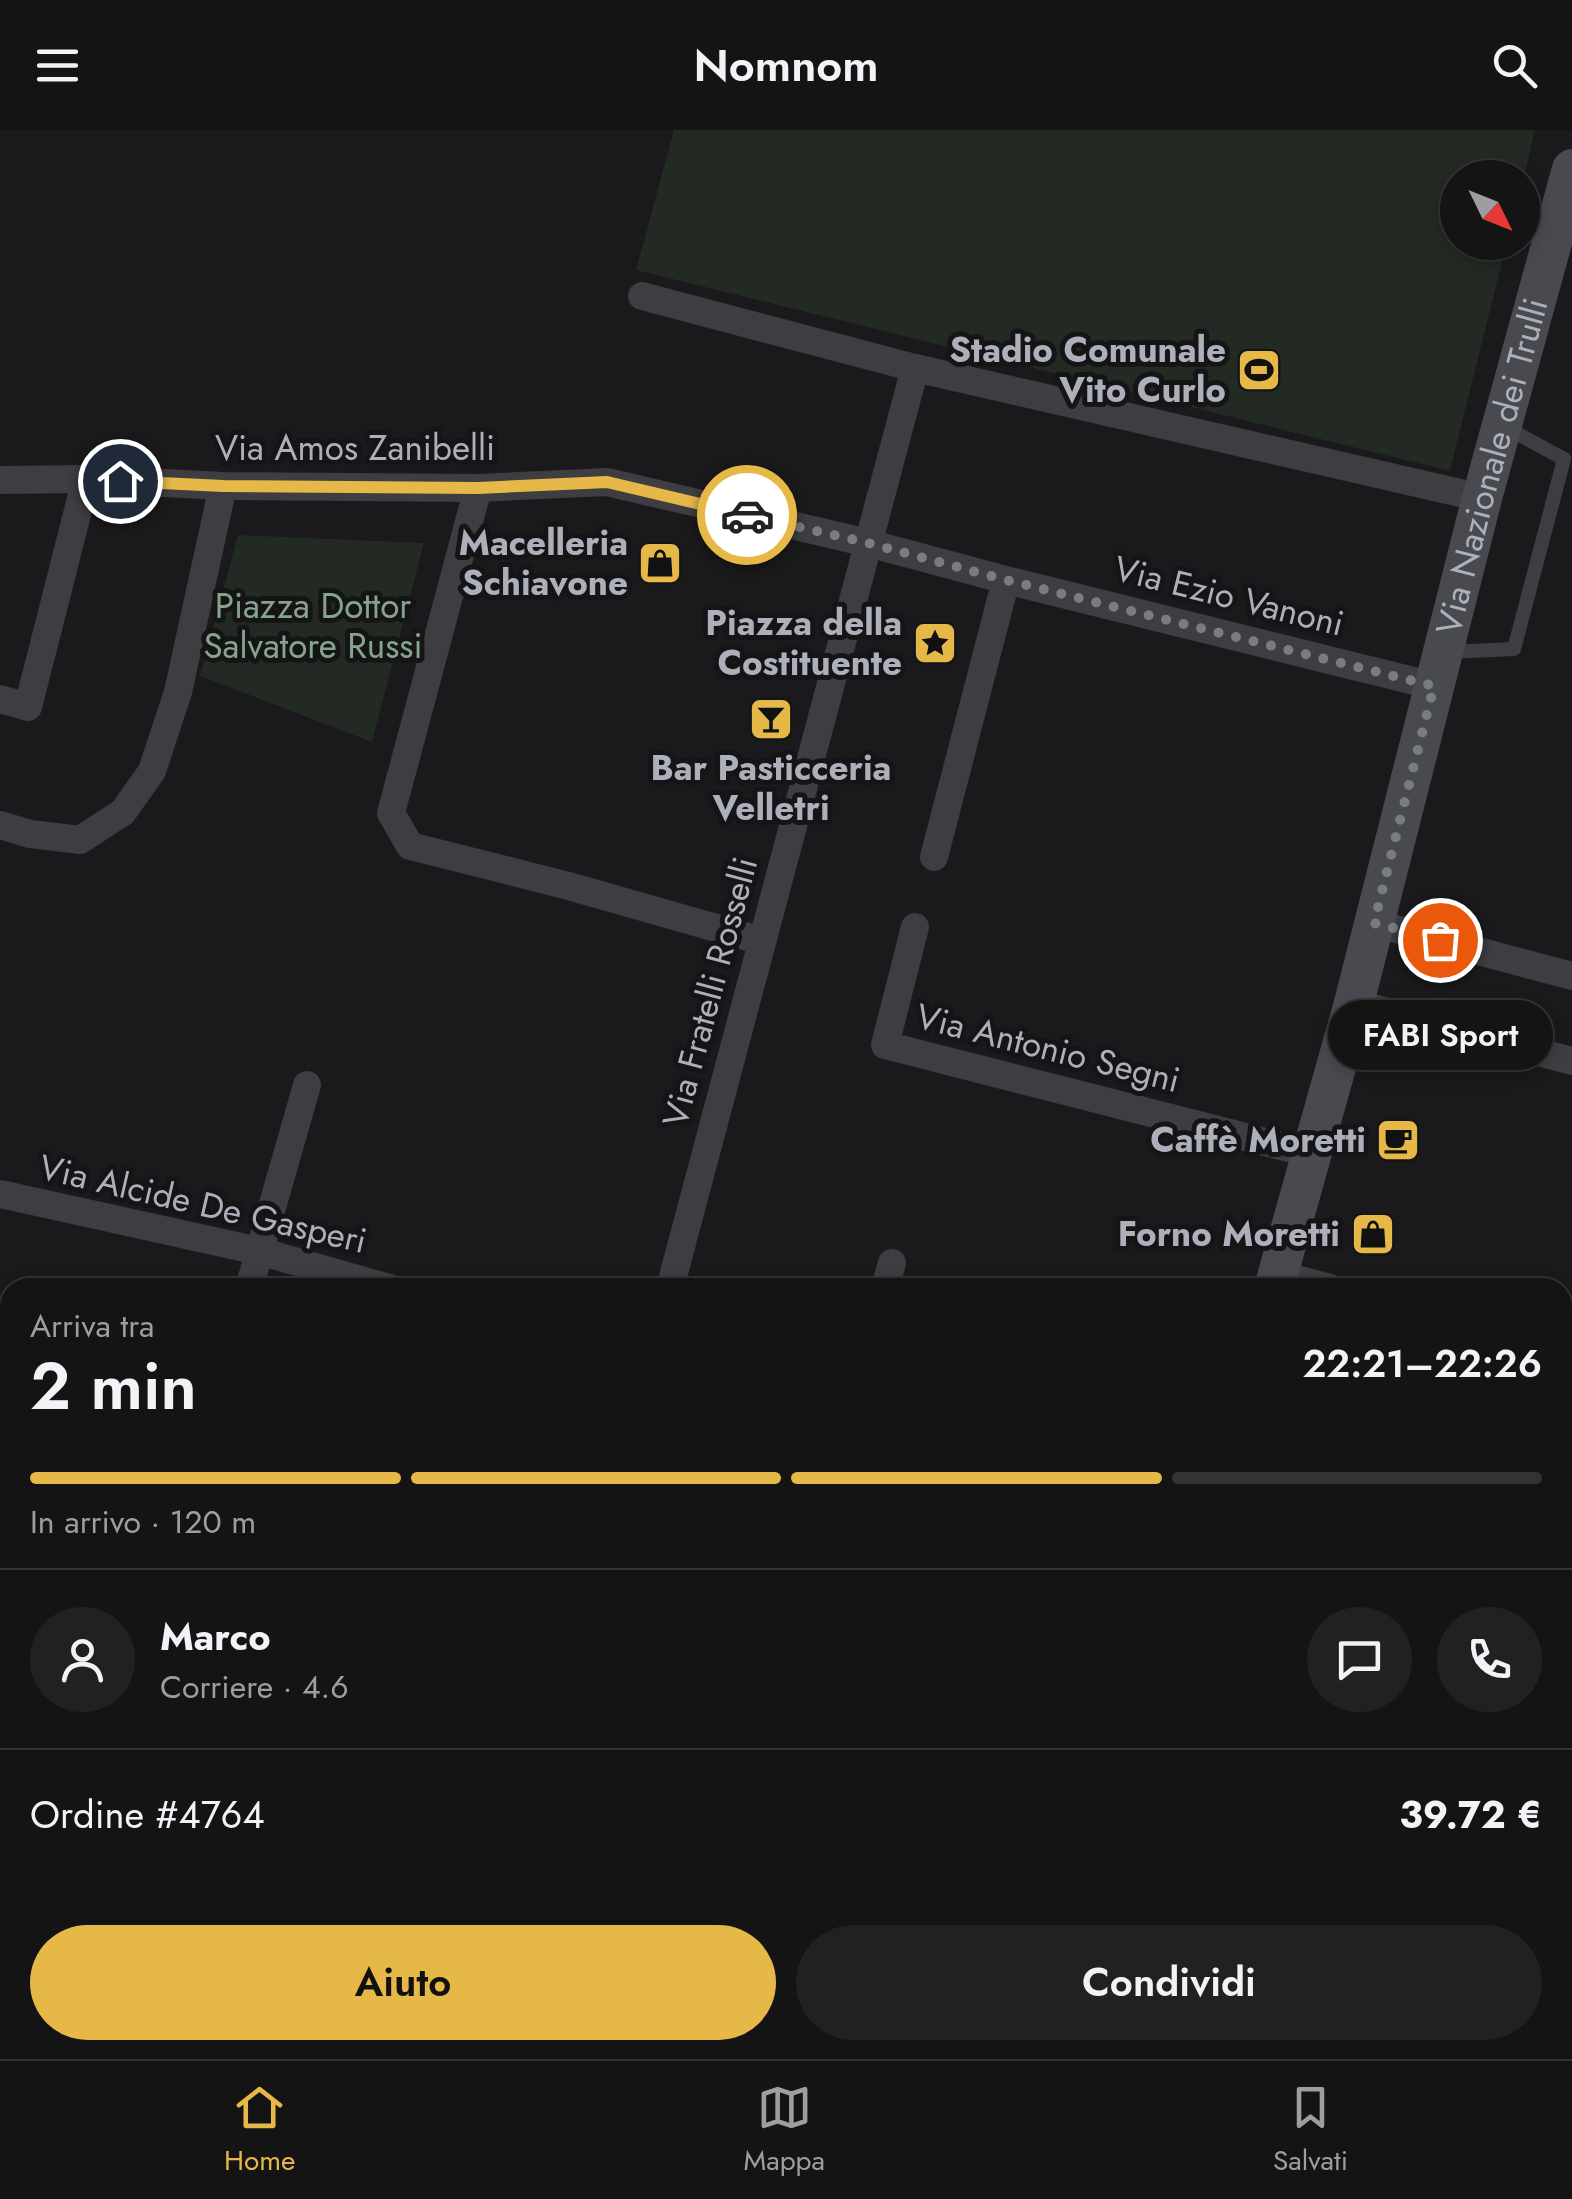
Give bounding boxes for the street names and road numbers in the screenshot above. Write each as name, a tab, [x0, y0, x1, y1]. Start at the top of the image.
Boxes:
street label: Via Nazionale dei Trulli	[1423, 292, 1561, 640]
street label: Via Amos Zanibelli	[215, 423, 495, 473]
street label: Via Ezio Vanoni	[1109, 543, 1349, 649]
street label: Via Fratelli Rosselli	[650, 852, 770, 1132]
street label: Via Antonio Segni	[911, 991, 1185, 1105]
street label: Via Alcide De Gasperi	[34, 1142, 372, 1266]

